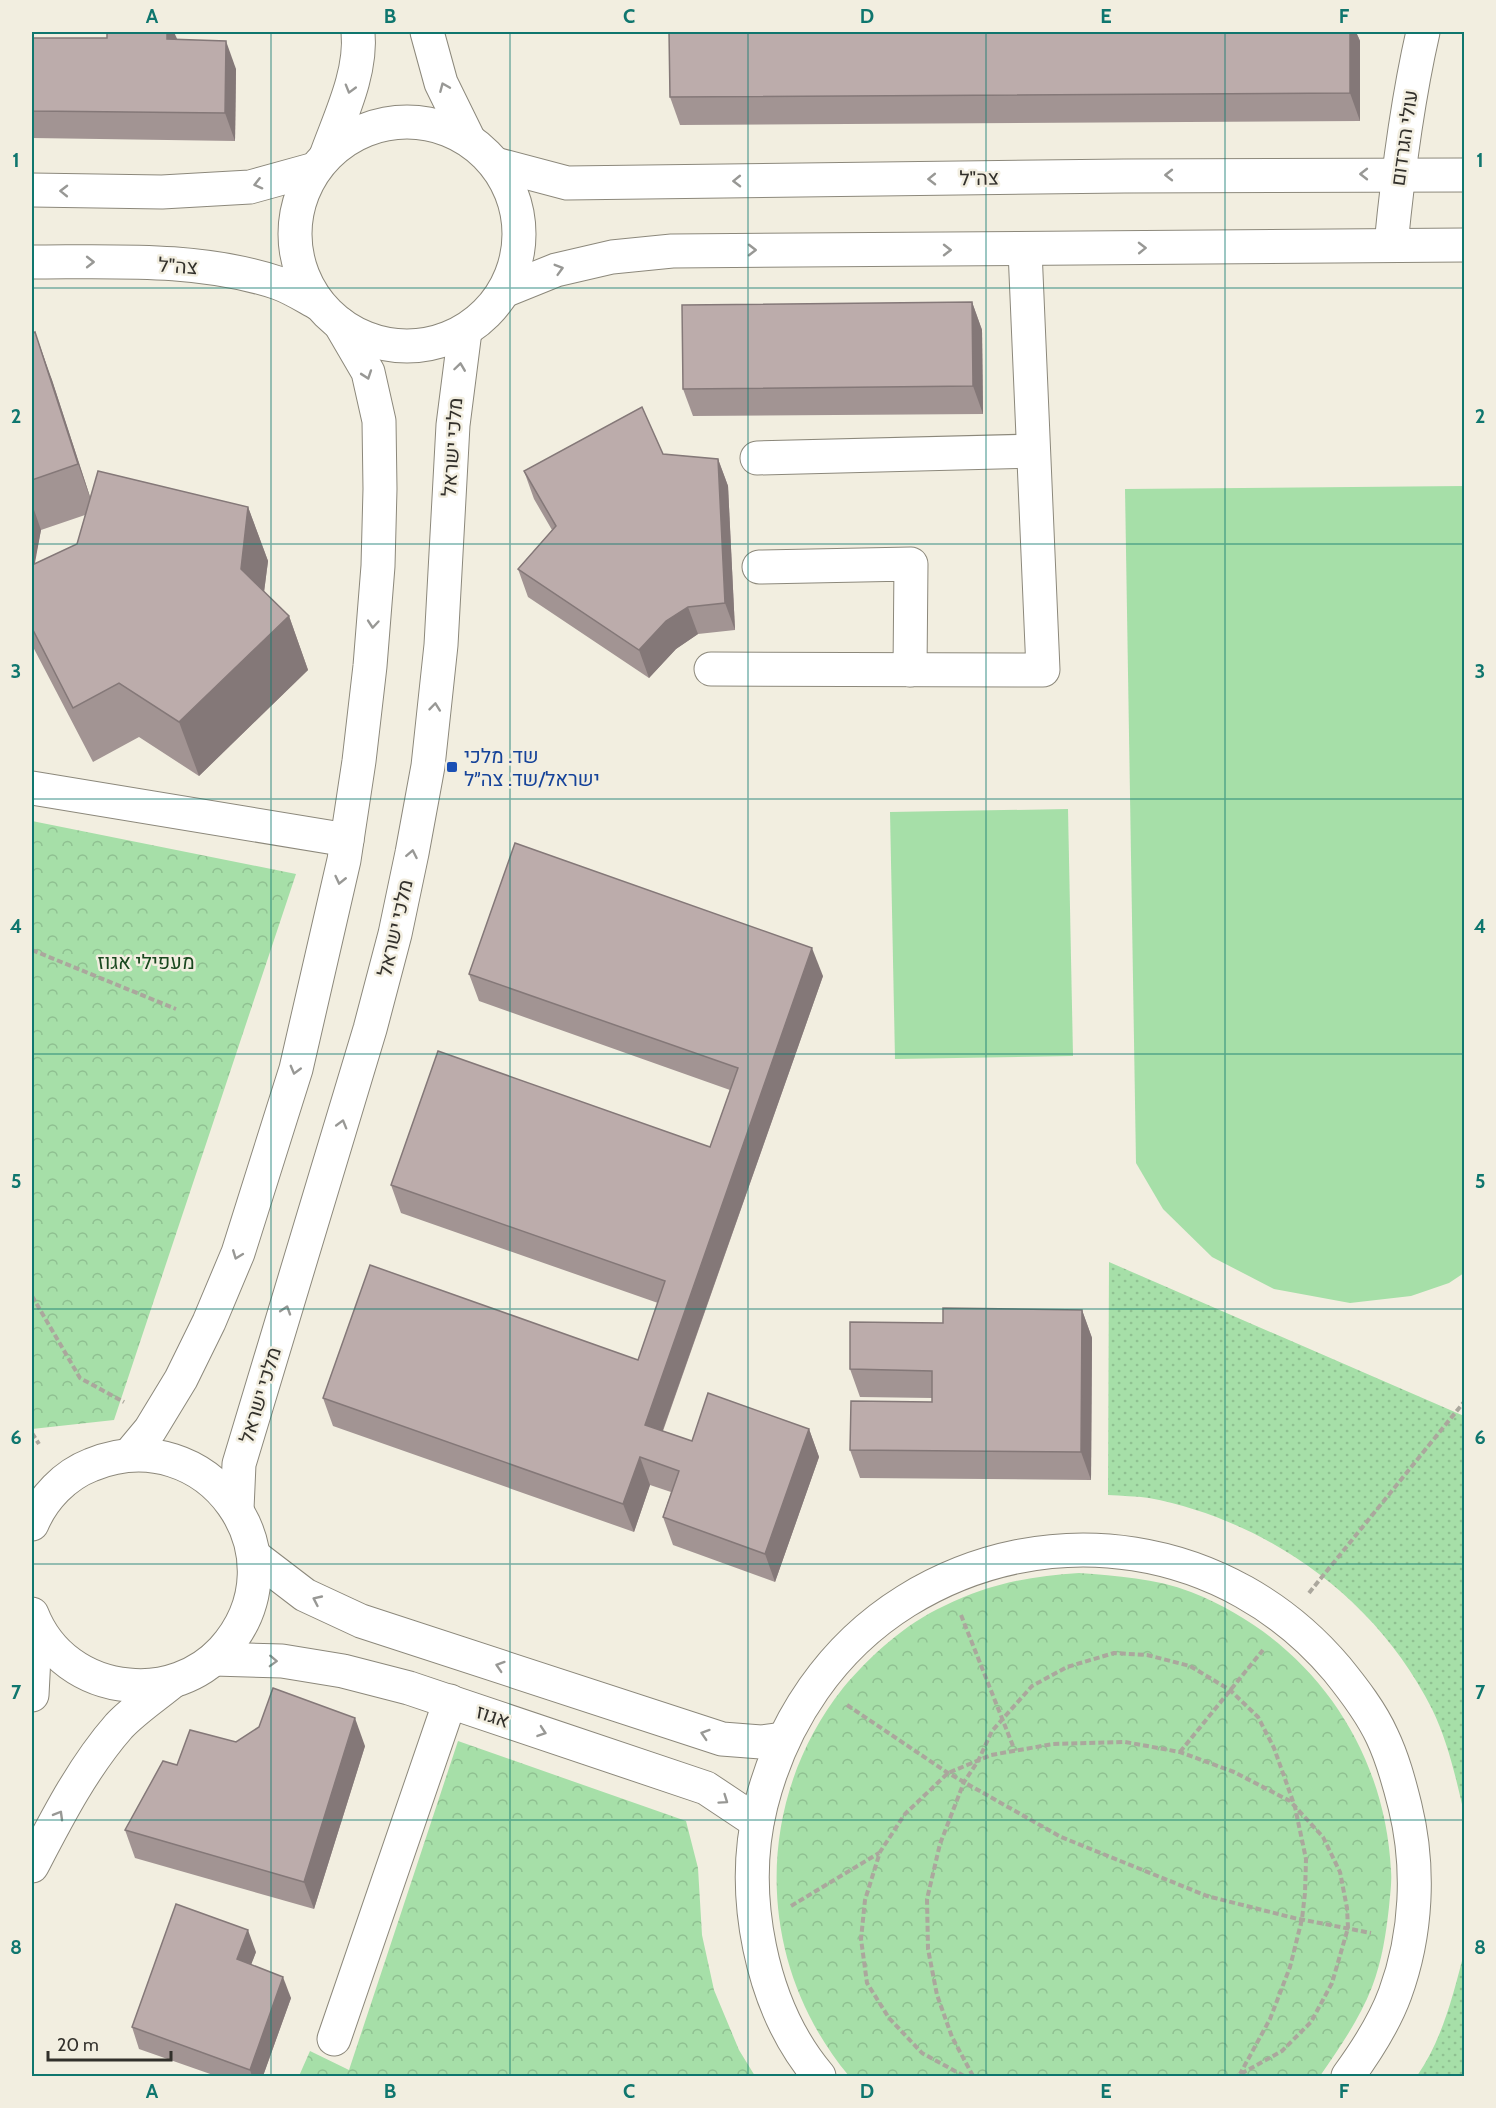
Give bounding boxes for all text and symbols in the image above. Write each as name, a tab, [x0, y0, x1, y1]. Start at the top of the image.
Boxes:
text: A	[146, 4, 159, 28]
text: B	[384, 4, 396, 28]
text: C	[623, 4, 635, 28]
text: D	[860, 4, 874, 28]
text: E	[1100, 4, 1112, 28]
text: F	[1339, 4, 1350, 28]
one-way arrow	[345, 83, 357, 94]
one-way arrow	[439, 83, 451, 94]
street label: עולי הגרדום	[1385, 88, 1423, 188]
text: 1	[12, 148, 20, 172]
text: 1	[1476, 148, 1484, 172]
street label: צה"ל	[959, 166, 999, 190]
one-way arrow	[1360, 168, 1369, 180]
one-way arrow	[1165, 169, 1174, 181]
one-way arrow	[928, 172, 937, 185]
one-way arrow	[733, 175, 742, 188]
one-way arrow	[253, 177, 264, 189]
one-way arrow	[59, 185, 68, 197]
one-way arrow	[1137, 242, 1146, 254]
one-way arrow	[747, 244, 756, 256]
one-way arrow	[942, 244, 951, 256]
street label: צה"ל	[158, 253, 199, 279]
one-way arrow	[85, 256, 94, 268]
one-way arrow	[554, 264, 564, 277]
one-way arrow	[453, 362, 465, 371]
one-way arrow	[360, 370, 373, 380]
street label: מלכי ישראל	[437, 397, 467, 497]
text: 2	[11, 404, 21, 428]
text: 2	[1475, 404, 1485, 428]
one-way arrow	[367, 619, 380, 629]
text: 3	[11, 659, 21, 683]
text: 3	[1475, 659, 1485, 683]
one-way arrow	[428, 703, 440, 712]
place label: שד. מלכי ישראל/שד. צה״ל	[464, 744, 600, 791]
marker: שד. מלכי ישראל/שד. צה״ל	[445, 760, 459, 774]
one-way arrow	[405, 849, 418, 859]
one-way arrow	[334, 874, 347, 884]
street label: מלכי ישראל	[372, 877, 418, 979]
text: 4	[10, 914, 22, 938]
text: 4	[1474, 914, 1486, 938]
park label: מעפילי אגוז	[97, 950, 195, 974]
one-way arrow	[290, 1064, 302, 1074]
one-way arrow	[335, 1119, 347, 1129]
text: 5	[11, 1169, 21, 1193]
text: 5	[1475, 1169, 1485, 1193]
one-way arrow	[231, 1250, 244, 1260]
one-way arrow	[279, 1305, 291, 1316]
street label: מלכי ישראל	[234, 1344, 286, 1446]
text: 6	[10, 1425, 22, 1449]
text: 6	[1474, 1425, 1486, 1449]
one-way arrow	[312, 1596, 323, 1608]
one-way arrow	[268, 1655, 277, 1667]
one-way arrow	[495, 1660, 506, 1673]
text: 7	[11, 1680, 22, 1704]
text: 7	[1475, 1680, 1486, 1704]
street label: אגוז	[473, 1699, 513, 1733]
one-way arrow	[536, 1725, 547, 1738]
one-way arrow	[700, 1728, 711, 1741]
one-way arrow	[717, 1793, 728, 1804]
one-way arrow	[52, 1811, 64, 1821]
text: 8	[10, 1935, 22, 1959]
text: 8	[1474, 1935, 1486, 1959]
scale bar	[48, 2024, 171, 2062]
text: 20 m	[57, 2034, 99, 2056]
text: A	[146, 2079, 159, 2103]
text: B	[384, 2079, 396, 2103]
text: C	[623, 2079, 635, 2103]
text: D	[860, 2079, 874, 2103]
text: E	[1100, 2079, 1112, 2103]
text: F	[1339, 2079, 1350, 2103]

